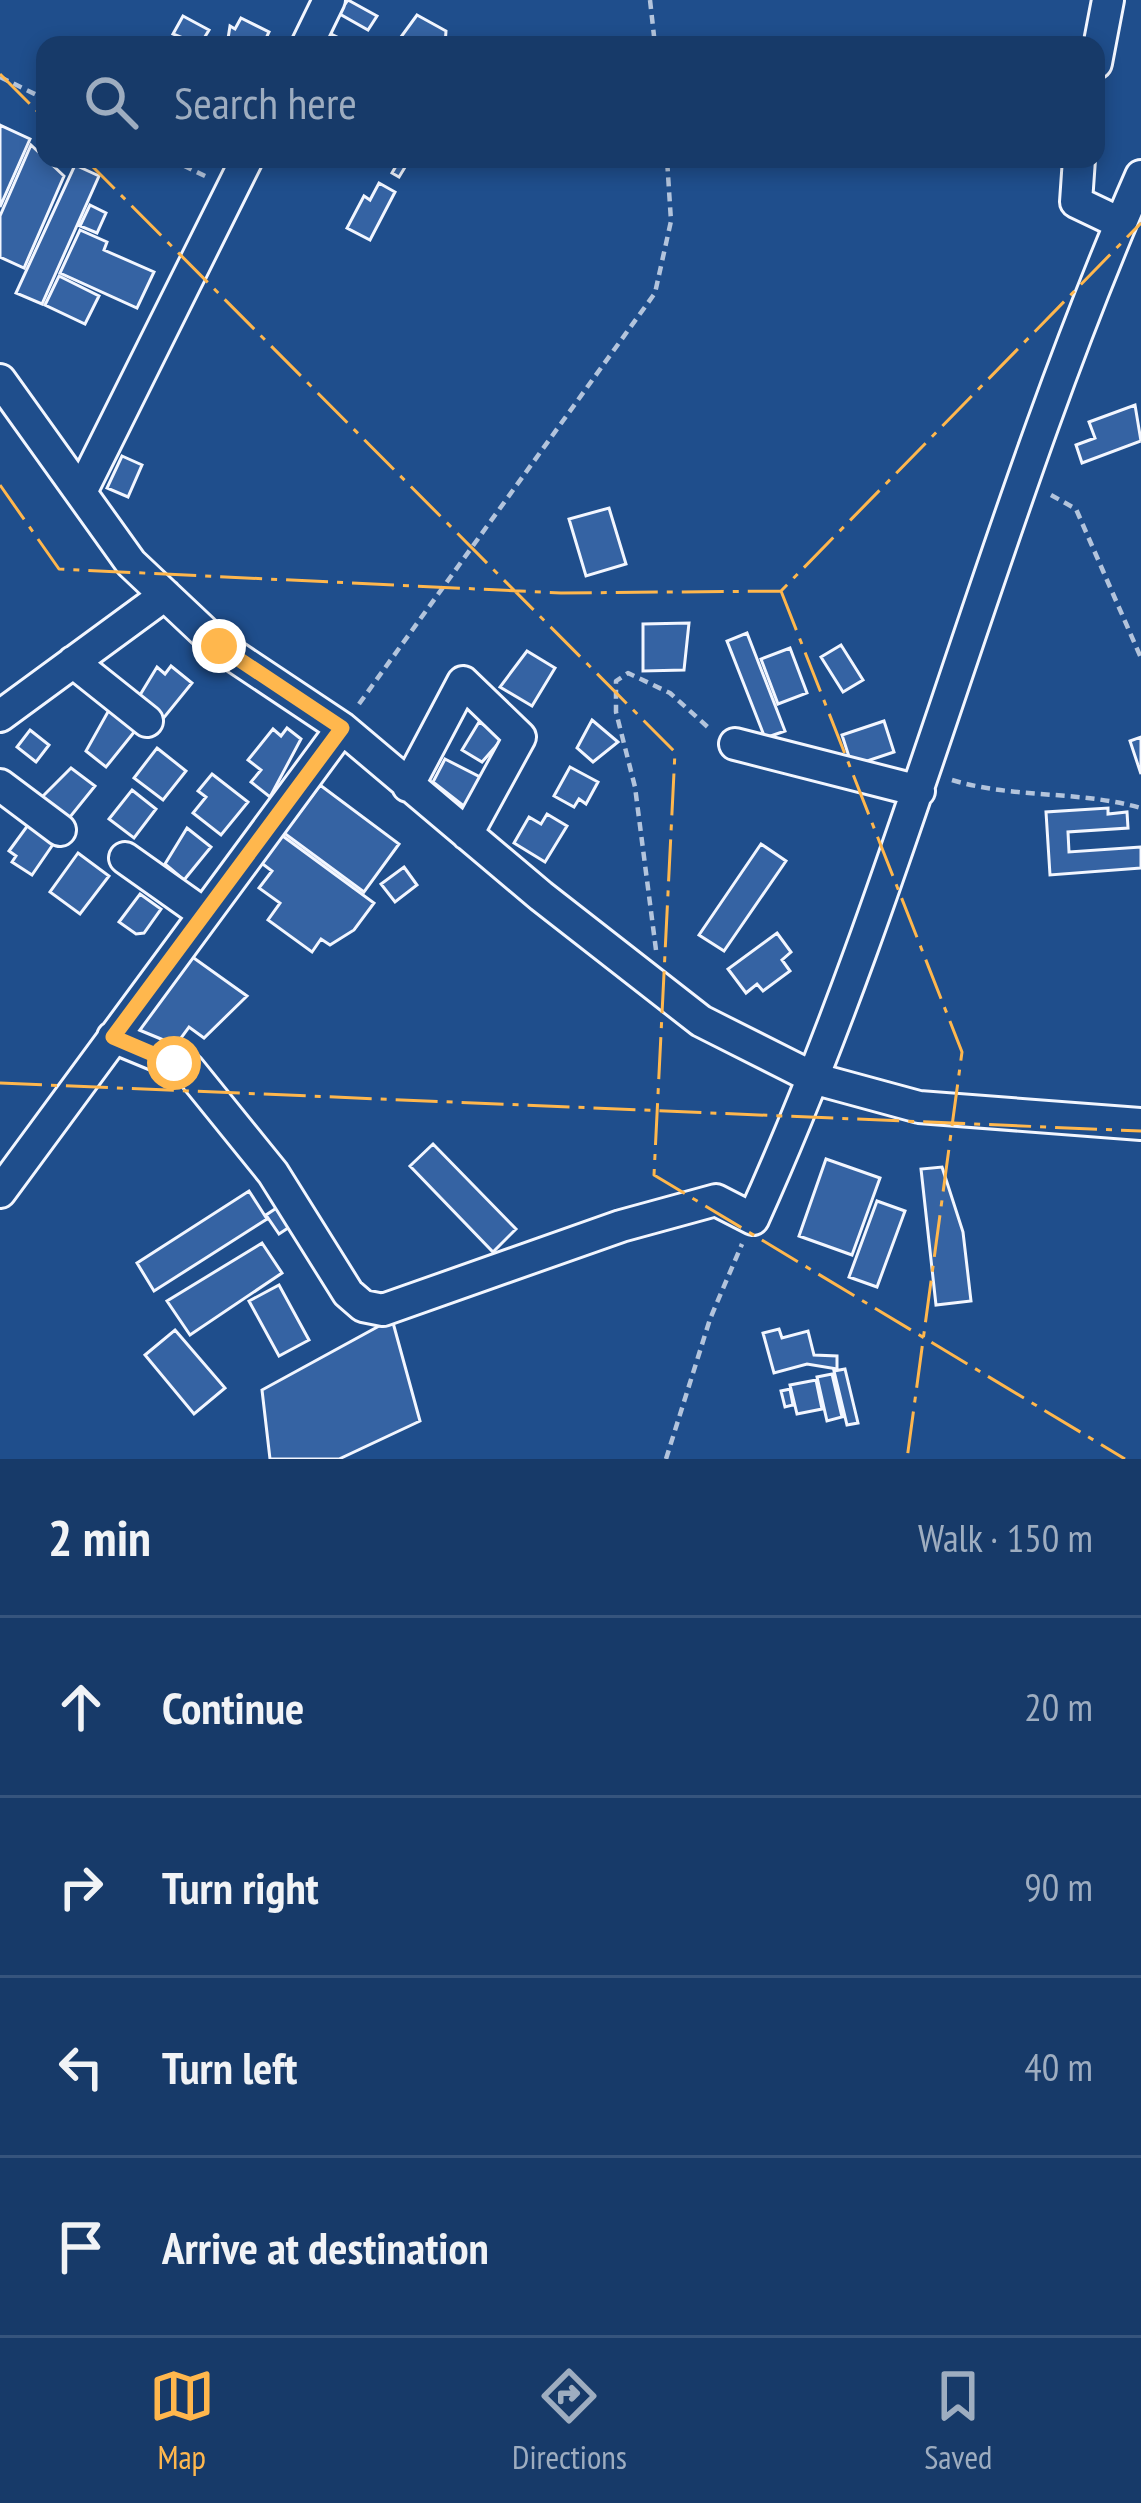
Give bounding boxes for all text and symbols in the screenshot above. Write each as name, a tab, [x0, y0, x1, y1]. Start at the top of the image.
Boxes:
search box	[36, 36, 1105, 168]
icon: search	[78, 69, 144, 135]
text: Search here	[174, 73, 357, 131]
route end	[192, 619, 246, 673]
route start	[147, 1036, 201, 1090]
text: 2 min	[48, 1504, 151, 1570]
text: Walk · 150 m	[918, 1512, 1093, 1563]
icon: ahead	[48, 1674, 114, 1740]
text: Continue	[162, 1678, 304, 1736]
text: 20 m	[1024, 1681, 1093, 1732]
icon: right	[48, 1854, 114, 1920]
text: Turn right	[162, 1858, 319, 1916]
text: 90 m	[1024, 1861, 1093, 1912]
icon: left	[48, 2034, 114, 2100]
text: Turn left	[162, 2038, 297, 2096]
text: 40 m	[1024, 2041, 1093, 2092]
icon: arrive	[48, 2214, 114, 2280]
text: Arrive at destination	[162, 2218, 489, 2276]
tab: Map	[149, 2363, 215, 2478]
tab: Directions	[512, 2363, 627, 2478]
tab: Saved	[924, 2363, 992, 2478]

